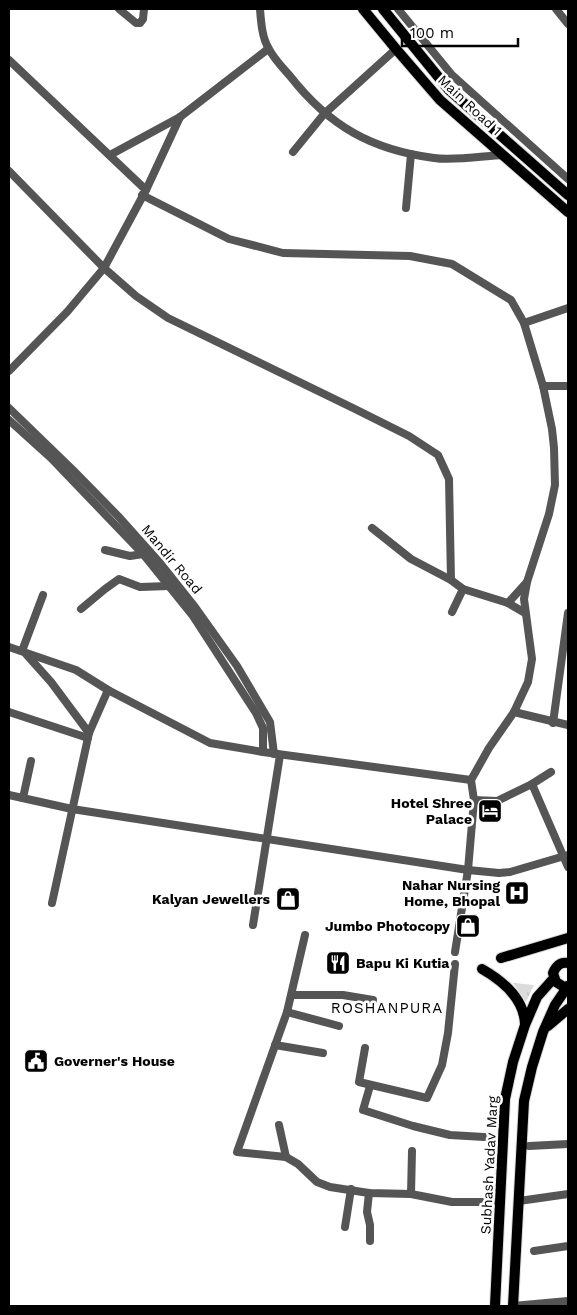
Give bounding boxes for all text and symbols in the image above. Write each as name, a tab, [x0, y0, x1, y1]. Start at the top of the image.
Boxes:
scale bar	[402, 15, 518, 47]
text: 100 m	[410, 24, 454, 42]
street label: Main Road 1	[435, 71, 505, 139]
street label: Mandir Road	[138, 521, 206, 597]
place label: Hotel Shree Palace	[391, 795, 472, 827]
hotel icon: Hotel Shree Palace	[477, 798, 503, 824]
place label: Nahar Nursing Home, Bhopal	[402, 877, 500, 909]
hospital icon: Nahar Nursing Home, Bhopal	[504, 880, 530, 906]
shop icon: Kalyan Jewellers	[275, 886, 301, 912]
place label: Kalyan Jewellers	[152, 891, 271, 907]
shop icon: Jumbo Photocopy	[455, 913, 481, 939]
place label: Jumbo Photocopy	[325, 918, 450, 934]
restaurant icon: Bapu Ki Kutia	[325, 950, 351, 976]
place label: Bapu Ki Kutia	[356, 955, 450, 971]
district label: ROSHANPURA	[331, 999, 443, 1017]
public building icon: Governer's House	[23, 1048, 49, 1074]
place label: Governer's House	[54, 1053, 175, 1069]
street label: Subhash Yadav Marg	[477, 1095, 501, 1235]

